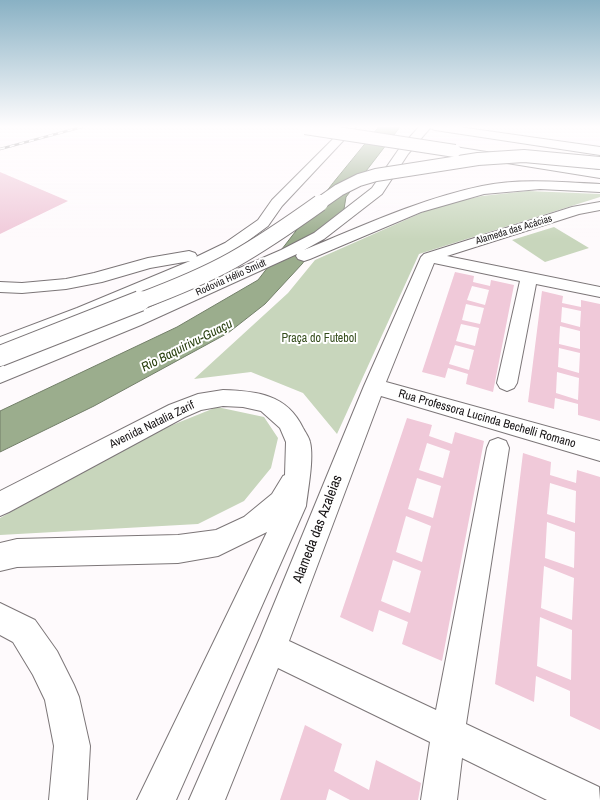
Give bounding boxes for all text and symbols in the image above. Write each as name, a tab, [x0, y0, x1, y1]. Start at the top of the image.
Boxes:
street label: Alameda das Acácias	[474, 213, 554, 247]
street label: Rodovia Hélio Smidt	[194, 257, 268, 299]
water label: Rio Baquirivu-Guaçu	[139, 316, 235, 376]
park label: Praça do Futebol	[282, 332, 356, 346]
street label: Rua Professora Lucinda Bechelli Romano	[397, 387, 577, 451]
street label: Avenida Natalia Zarif	[107, 398, 197, 452]
street label: Alameda das Azaleias	[290, 473, 346, 585]

